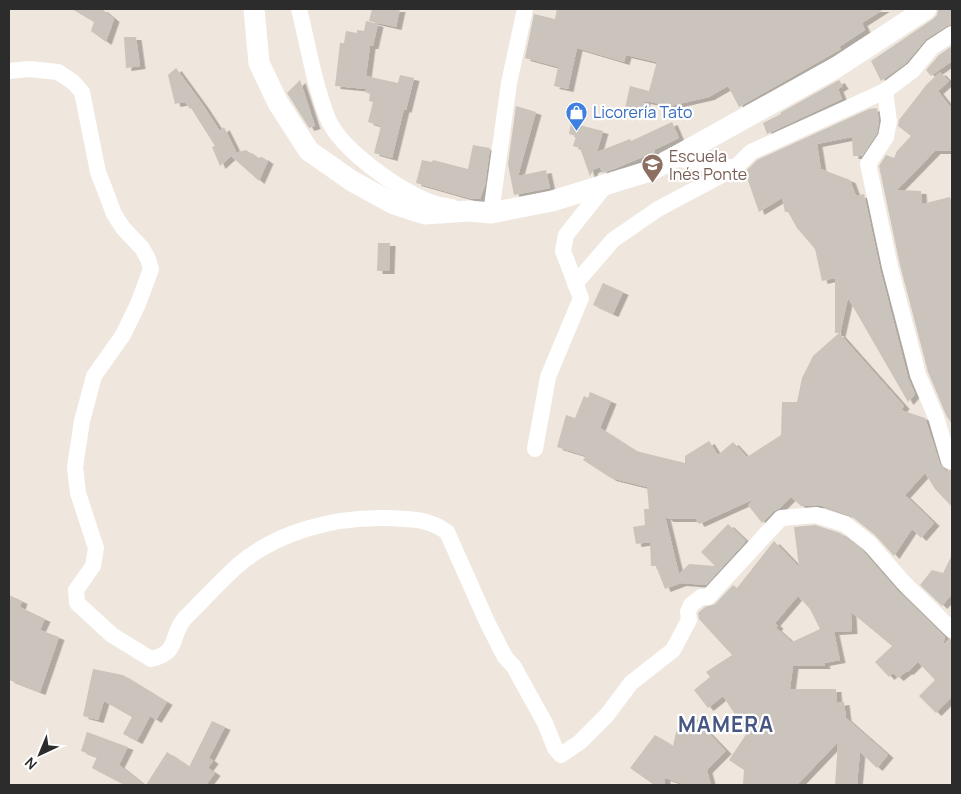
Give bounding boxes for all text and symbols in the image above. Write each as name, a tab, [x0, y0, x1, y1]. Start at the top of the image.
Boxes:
shop icon: Licorería Tato	[565, 100, 589, 131]
place label: Licorería Tato	[593, 101, 692, 123]
place label: Escuela Inés Ponte	[669, 145, 747, 185]
school or university icon: Escuela Inés Ponte	[641, 153, 665, 184]
district label: MAMERA	[678, 710, 774, 738]
north arrow	[15, 729, 65, 779]
text: N	[20, 753, 41, 774]

